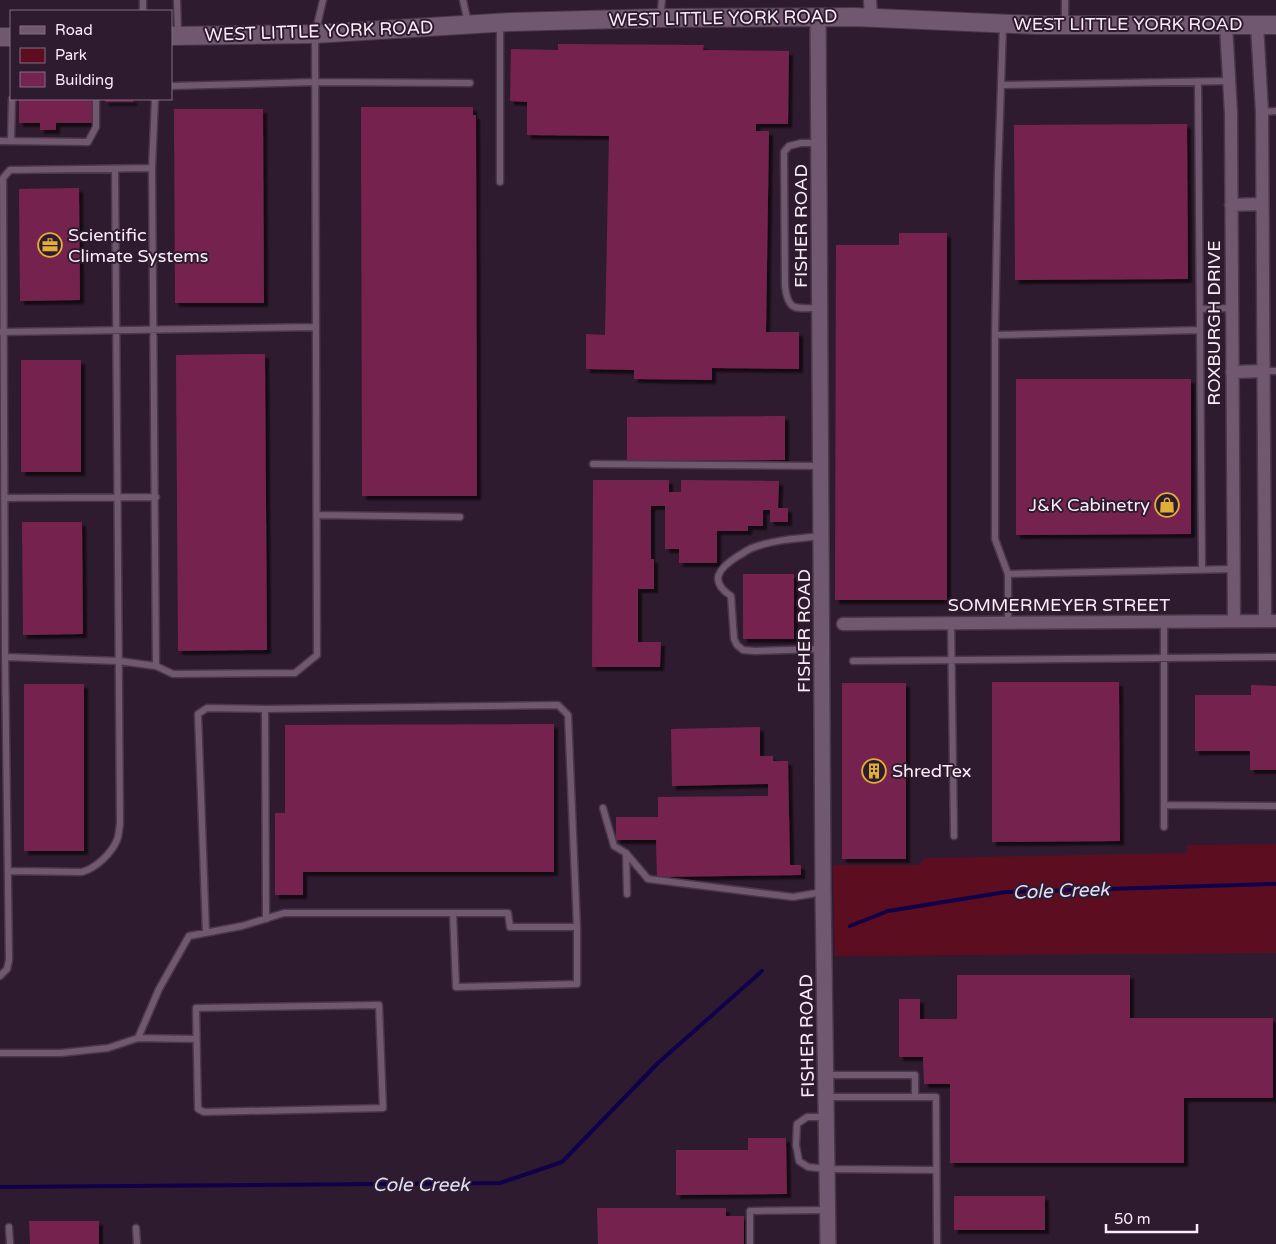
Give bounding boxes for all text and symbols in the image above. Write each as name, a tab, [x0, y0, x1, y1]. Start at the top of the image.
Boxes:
street label: WEST LITTLE YORK ROAD	[608, 5, 838, 31]
legend	[10, 10, 172, 100]
street label: WEST LITTLE YORK ROAD	[1014, 13, 1242, 35]
street label: WEST LITTLE YORK ROAD	[204, 16, 434, 46]
text: Road	[55, 21, 93, 39]
text: Park	[55, 46, 87, 64]
text: Building	[55, 71, 114, 89]
street label: FISHER ROAD	[790, 164, 812, 288]
place label: Scientific Climate Systems	[68, 224, 208, 267]
office icon: Scientific Climate Systems	[37, 232, 63, 258]
street label: ROXBURGH DRIVE	[1203, 240, 1225, 406]
shop icon: J&K Cabinetry	[1154, 492, 1180, 518]
place label: J&K Cabinetry	[1029, 494, 1150, 516]
street label: FISHER ROAD	[793, 569, 815, 693]
street label: SOMMERMEYER STREET	[948, 594, 1170, 616]
building icon: ShredTex	[861, 758, 887, 784]
place label: ShredTex	[892, 760, 972, 782]
water label: Cole Creek	[1012, 878, 1111, 904]
street label: FISHER ROAD	[795, 974, 819, 1098]
water label: Cole Creek	[373, 1174, 471, 1196]
scale bar	[1106, 1202, 1197, 1234]
text: 50 m	[1114, 1210, 1151, 1228]

